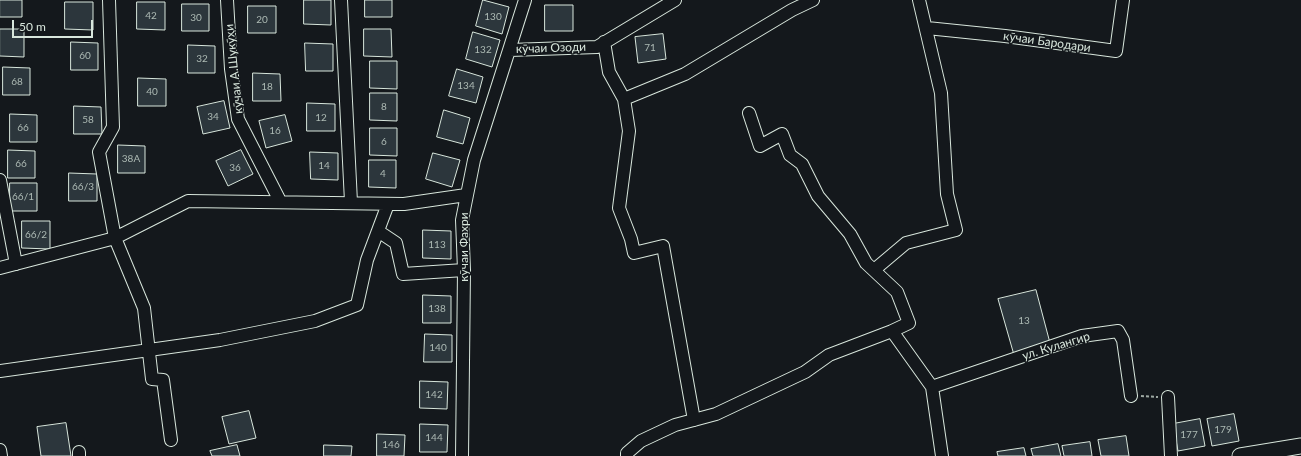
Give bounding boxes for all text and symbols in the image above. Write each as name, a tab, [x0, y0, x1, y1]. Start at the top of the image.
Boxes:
house number: 42	[145, 10, 157, 22]
house number: 130	[484, 11, 502, 23]
scale bar	[14, 12, 95, 38]
house number: 30	[190, 12, 202, 24]
house number: 20	[256, 14, 268, 26]
text: 50 m	[19, 19, 46, 34]
street label: кӯчаи А.Шукӯҳи	[222, 23, 246, 115]
street label: кӯчаи Бародари	[1002, 29, 1092, 55]
street label: кӯчаи Озоди	[516, 40, 586, 56]
house number: 71	[644, 42, 656, 54]
house number: 132	[474, 44, 492, 56]
house number: 60	[79, 50, 91, 62]
house number: 32	[196, 53, 208, 65]
house number: 68	[11, 76, 23, 88]
house number: 134	[457, 80, 475, 92]
house number: 18	[261, 81, 273, 93]
house number: 40	[146, 86, 158, 98]
house number: 8	[381, 101, 387, 113]
house number: 34	[207, 111, 219, 123]
house number: 12	[315, 112, 327, 124]
house number: 58	[82, 114, 94, 126]
house number: 66	[17, 122, 29, 134]
house number: 16	[269, 125, 281, 137]
house number: 6	[381, 136, 387, 148]
house number: 38А	[122, 153, 140, 165]
house number: 66	[15, 158, 27, 170]
house number: 14	[318, 160, 330, 172]
house number: 36	[229, 162, 241, 174]
house number: 4	[380, 168, 386, 180]
house number: 66/3	[72, 181, 94, 193]
house number: 66/1	[12, 191, 34, 203]
street label: кӯчаи Фахри	[457, 212, 471, 282]
house number: 66/2	[25, 229, 47, 241]
house number: 113	[428, 239, 446, 251]
house number: 138	[428, 303, 446, 315]
house number: 13	[1018, 315, 1030, 327]
street label: ул. Кулангир	[1020, 329, 1092, 363]
house number: 140	[429, 342, 447, 354]
house number: 142	[425, 389, 443, 401]
house number: 179	[1214, 424, 1232, 436]
house number: 177	[1180, 429, 1198, 441]
house number: 144	[425, 432, 443, 444]
house number: 146	[382, 439, 400, 451]

